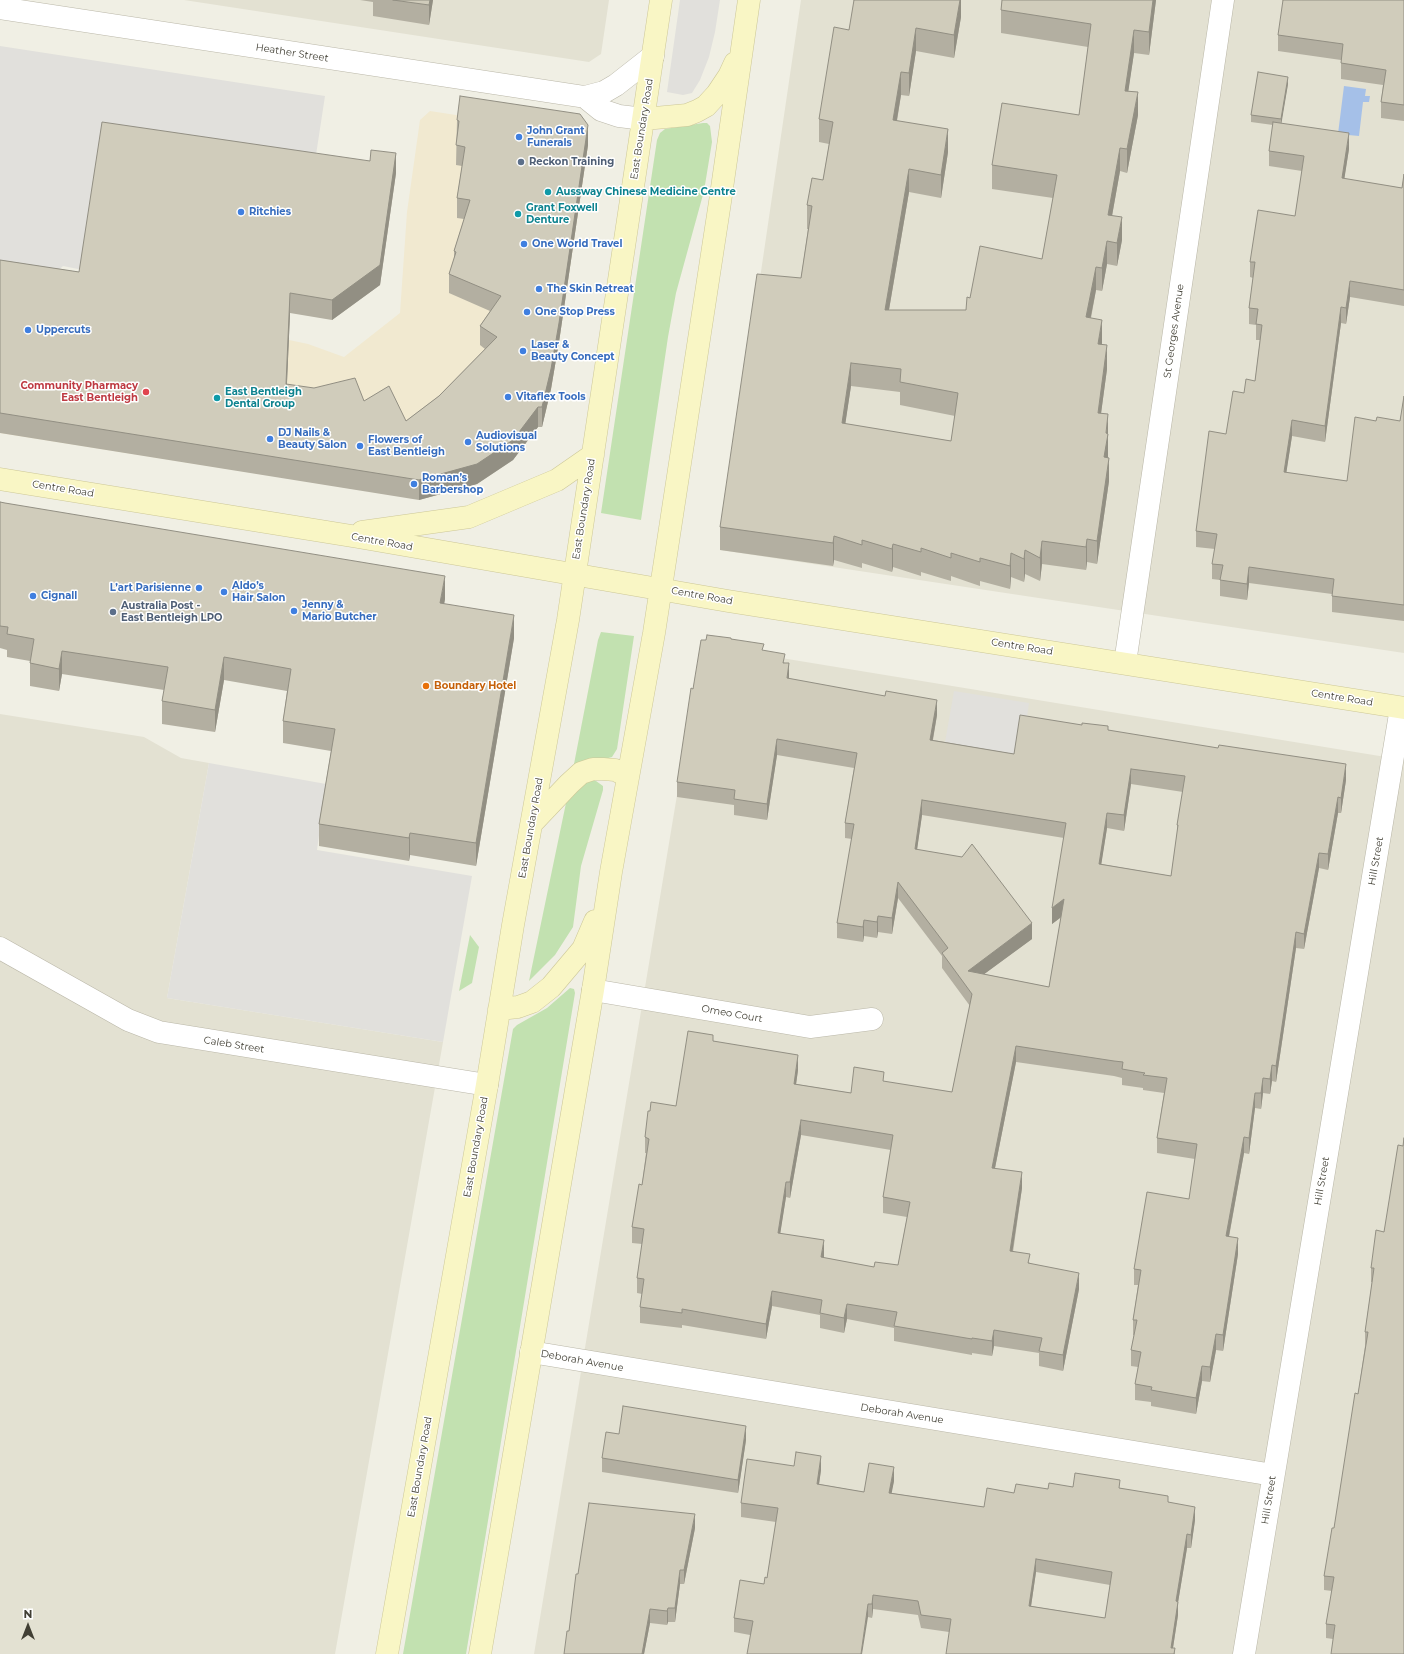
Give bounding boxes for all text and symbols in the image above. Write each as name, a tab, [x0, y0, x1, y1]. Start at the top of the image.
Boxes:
street label: Heather Street	[255, 41, 329, 65]
street label: East Boundary Road	[628, 78, 656, 180]
place label: John Grant Funerals	[527, 125, 585, 148]
marker: John Grant Funerals	[514, 132, 524, 142]
place label: Reckon Training	[529, 156, 614, 168]
marker: Reckon Training	[516, 157, 526, 167]
place label: Aussway Chinese Medicine Centre	[556, 186, 736, 198]
marker: Aussway Chinese Medicine Centre	[543, 187, 553, 197]
place label: Grant Foxwell Denture	[526, 202, 598, 226]
place label: Ritchies	[249, 206, 291, 218]
marker: Ritchies	[236, 207, 246, 217]
marker: Grant Foxwell Denture	[513, 209, 523, 219]
place label: One World Travel	[532, 238, 622, 250]
marker: One World Travel	[519, 239, 529, 249]
place label: The Skin Retreat	[547, 283, 634, 295]
street label: St Georges Avenue	[1161, 283, 1187, 379]
marker: The Skin Retreat	[534, 284, 544, 294]
place label: One Stop Press	[535, 306, 615, 318]
marker: One Stop Press	[522, 307, 532, 317]
place label: Uppercuts	[36, 324, 91, 336]
marker: Uppercuts	[23, 325, 33, 335]
place label: Laser & Beauty Concept	[531, 339, 615, 362]
marker: Laser & Beauty Concept	[518, 346, 528, 356]
place label: Community Pharmacy East Bentleigh	[20, 380, 138, 404]
place label: East Bentleigh Dental Group	[225, 386, 302, 410]
marker: Community Pharmacy East Bentleigh	[141, 387, 151, 397]
place label: Vitaflex Tools	[516, 391, 586, 403]
marker: Vitaflex Tools	[503, 392, 513, 402]
marker: East Bentleigh Dental Group	[212, 393, 222, 403]
place label: DJ Nails & Beauty Salon	[278, 427, 347, 450]
place label: Audiovisual Solutions	[476, 430, 537, 454]
marker: DJ Nails & Beauty Salon	[265, 434, 275, 444]
place label: Flowers of East Bentleigh	[368, 434, 445, 458]
marker: Audiovisual Solutions	[463, 437, 473, 447]
marker: Flowers of East Bentleigh	[355, 441, 365, 451]
street label: East Boundary Road	[570, 458, 598, 560]
place label: Roman’s Barbershop	[422, 472, 483, 496]
street label: Centre Road	[31, 478, 95, 500]
marker: Roman’s Barbershop	[409, 479, 419, 489]
street label: Centre Road	[350, 531, 414, 553]
place label: Aldo’s Hair Salon	[232, 580, 285, 604]
place label: L’art Parisienne	[110, 582, 191, 594]
marker: L’art Parisienne	[194, 583, 204, 593]
street label: Centre Road	[670, 585, 734, 607]
marker: Aldo’s Hair Salon	[219, 587, 229, 597]
place label: Cignall	[41, 590, 77, 602]
marker: Cignall	[28, 591, 38, 601]
place label: Jenny & Mario Butcher	[302, 599, 377, 622]
place label: Australia Post - East Bentleigh LPO	[121, 600, 222, 624]
marker: Jenny & Mario Butcher	[289, 606, 299, 616]
marker: Australia Post - East Bentleigh LPO	[108, 607, 118, 617]
street label: Centre Road	[990, 636, 1054, 658]
place label: Boundary Hotel	[434, 680, 516, 692]
marker: Boundary Hotel	[421, 681, 431, 691]
street label: Centre Road	[1310, 687, 1374, 709]
street label: East Boundary Road	[516, 777, 546, 879]
street label: Hill Street	[1366, 836, 1386, 886]
street label: Omeo Court	[700, 1003, 764, 1025]
street label: Caleb Street	[203, 1034, 265, 1056]
street label: East Boundary Road	[461, 1096, 491, 1198]
street label: Hill Street	[1312, 1156, 1332, 1206]
street label: Deborah Avenue	[540, 1348, 624, 1374]
street label: Deborah Avenue	[860, 1402, 944, 1426]
street label: East Boundary Road	[405, 1416, 435, 1518]
street label: Hill Street	[1259, 1475, 1279, 1525]
north arrow	[8, 1606, 48, 1646]
text: N	[24, 1607, 32, 1621]

